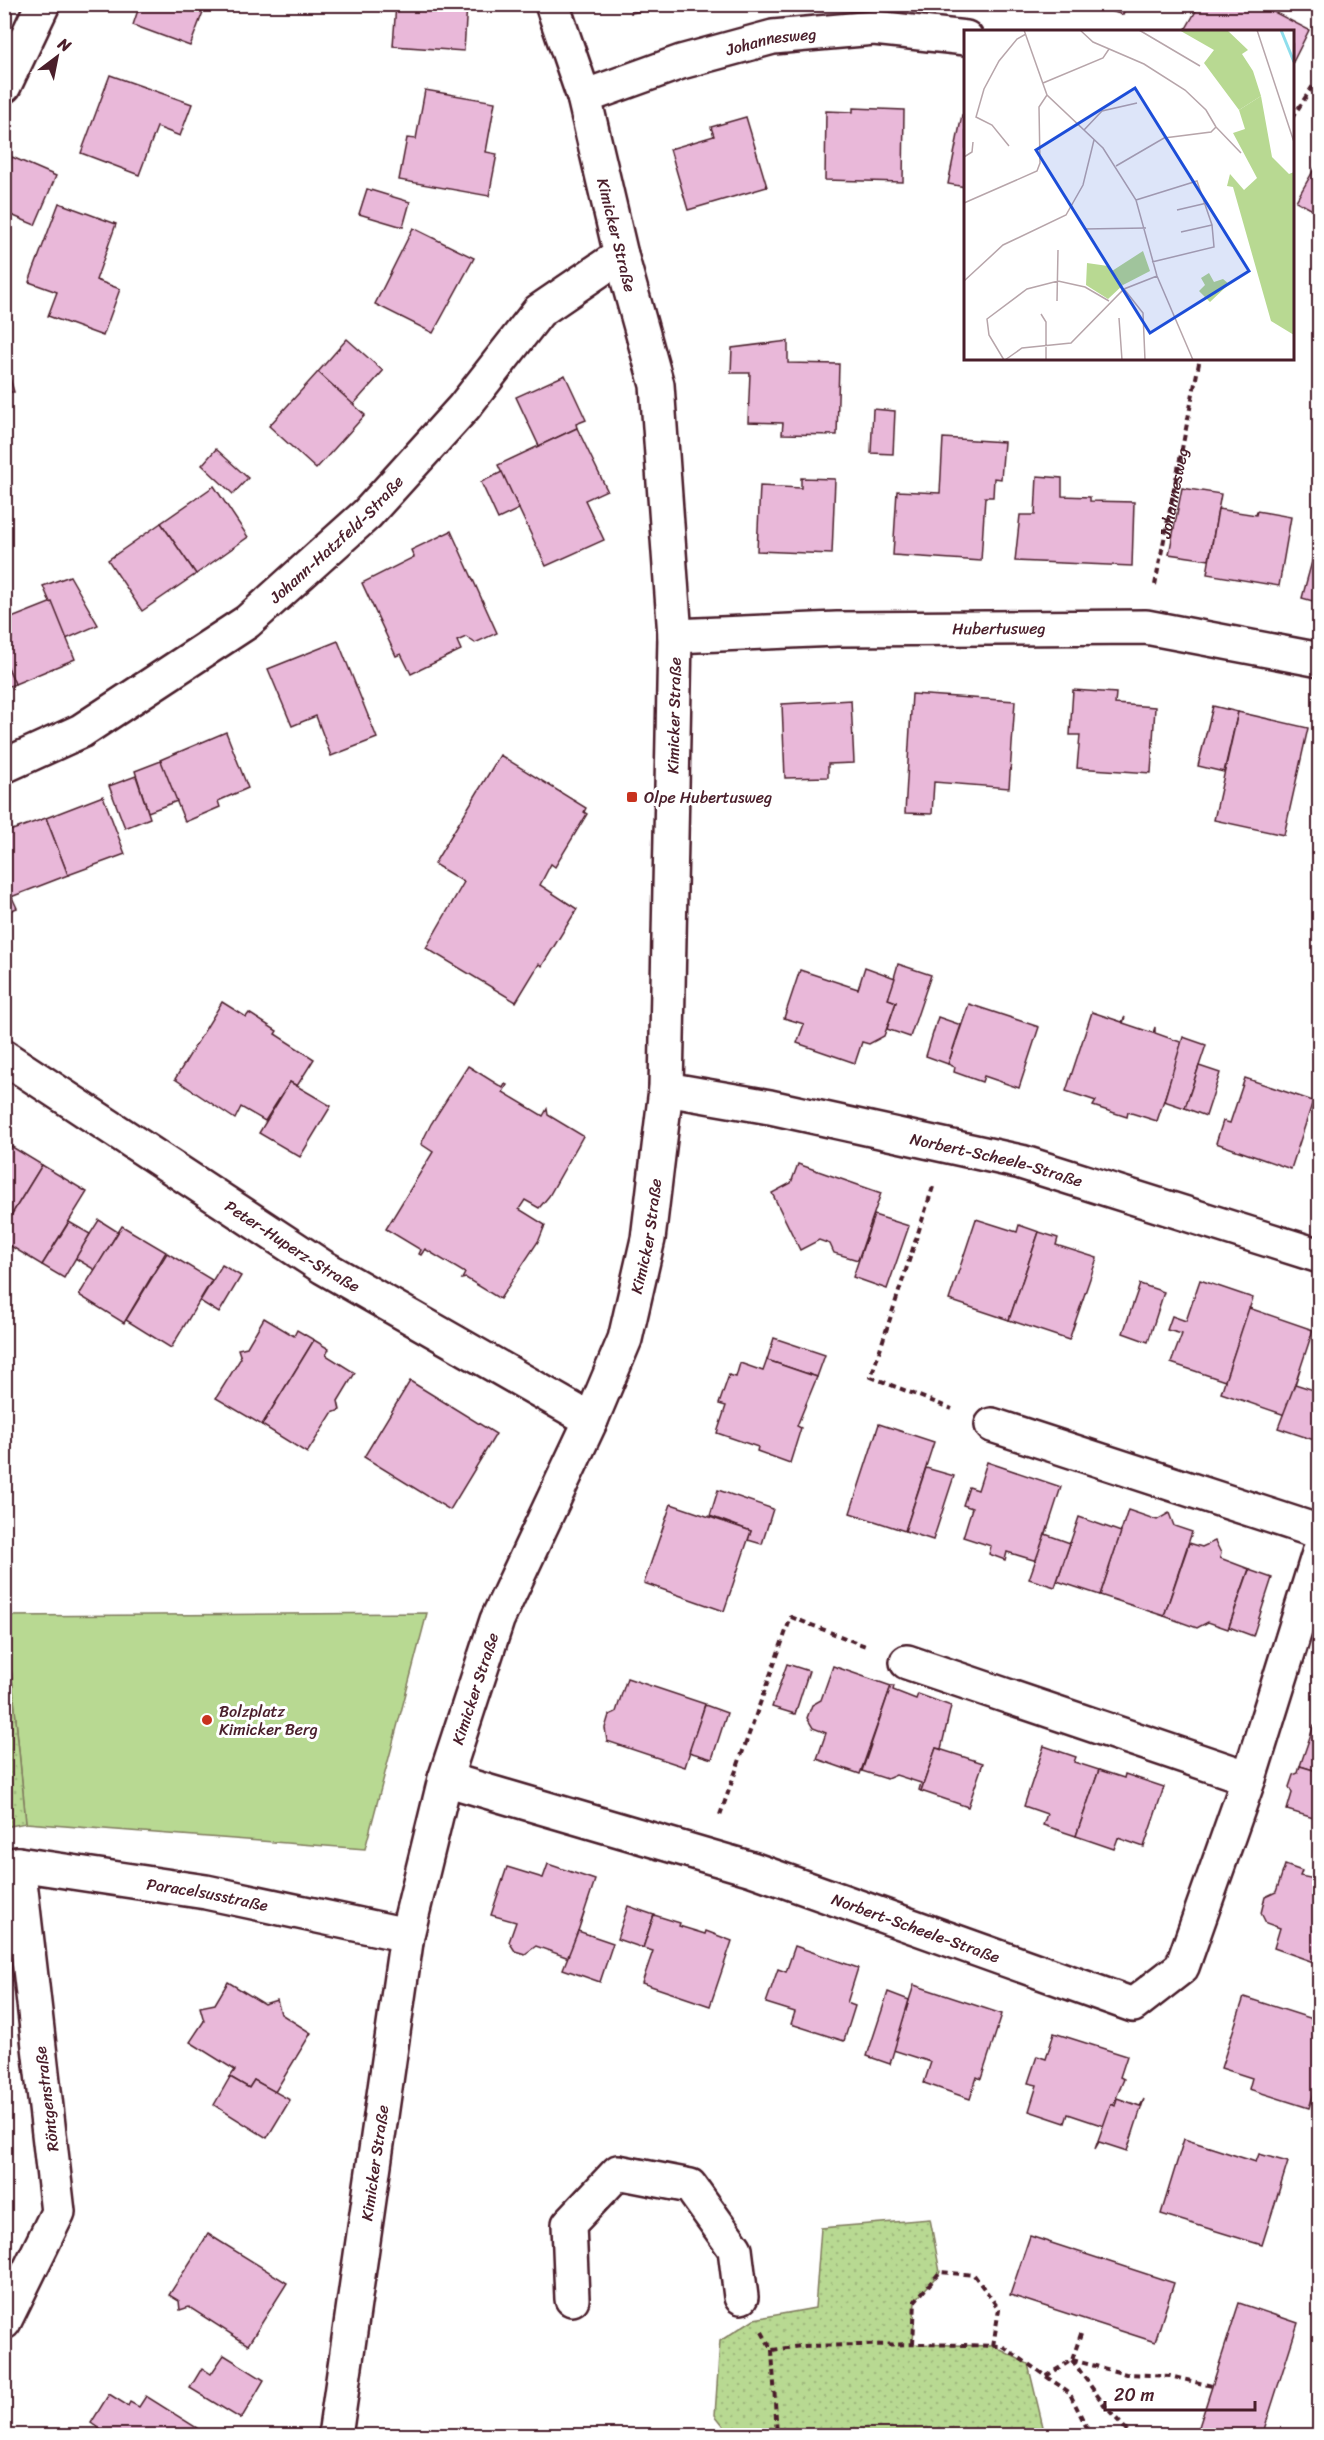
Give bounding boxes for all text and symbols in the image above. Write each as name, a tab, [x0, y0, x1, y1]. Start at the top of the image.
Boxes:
street label: Johannesweg	[722, 19, 818, 64]
north arrow	[27, 27, 87, 87]
text: N	[51, 29, 78, 60]
inset map	[964, 30, 1294, 360]
street label: Kimicker Straße	[588, 175, 645, 295]
street label: Johannesweg	[1150, 445, 1197, 542]
street label: Johann-Hatzfeld-Straße	[262, 468, 411, 611]
street label: Hubertusweg	[952, 614, 1046, 643]
street label: Kimicker Straße	[658, 657, 690, 774]
place label: Olpe Hubertusweg	[644, 783, 772, 812]
marker: Olpe Hubertusweg	[625, 790, 639, 804]
street label: Norbert-Scheele-Straße	[907, 1124, 1086, 1196]
street label: Kimicker Straße	[622, 1177, 670, 1297]
street label: Peter-Huperz-Straße	[219, 1192, 366, 1300]
street label: Kimicker Straße	[443, 1629, 507, 1749]
place label: Bolzplatz Kimicker Berg	[219, 1697, 318, 1744]
marker: Bolzplatz Kimicker Berg	[200, 1713, 214, 1727]
street label: Paracelsusstraße	[145, 1869, 271, 1920]
street label: Norbert-Scheele-Straße	[827, 1885, 1004, 1971]
street label: Röntgenstraße	[26, 2045, 67, 2153]
street label: Kimicker Straße	[352, 2103, 397, 2223]
scale bar	[1105, 2374, 1255, 2412]
text: 20 m	[1114, 2379, 1154, 2411]

